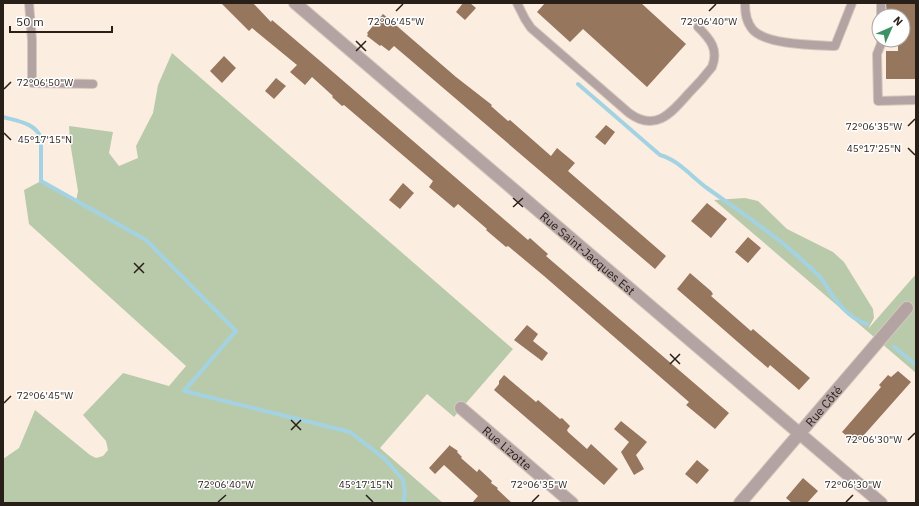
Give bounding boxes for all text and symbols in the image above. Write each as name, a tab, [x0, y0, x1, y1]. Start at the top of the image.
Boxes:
scale bar	[10, 8, 112, 34]
north arrow	[871, 8, 911, 48]
text: N	[890, 13, 906, 29]
text: 50 m	[16, 14, 44, 29]
text: 72°06'45"W	[368, 15, 424, 28]
text: 72°06'40"W	[681, 15, 737, 28]
text: 72°06'50"W	[17, 76, 73, 89]
text: 72°06'35"W	[846, 120, 902, 133]
text: 45°17'15"N	[18, 133, 72, 146]
text: 45°17'25"N	[847, 142, 901, 155]
street label: Rue Saint-Jacques Est	[537, 208, 638, 298]
street label: Rue Côté	[802, 382, 845, 429]
text: 72°06'45"W	[17, 389, 73, 402]
street label: Rue Lizotte	[480, 422, 535, 473]
text: 72°06'30"W	[846, 433, 902, 446]
text: 72°06'40"W	[198, 478, 254, 491]
text: 45°17'15"N	[339, 478, 393, 491]
text: 72°06'35"W	[511, 478, 567, 491]
text: 72°06'30"W	[825, 478, 881, 491]

